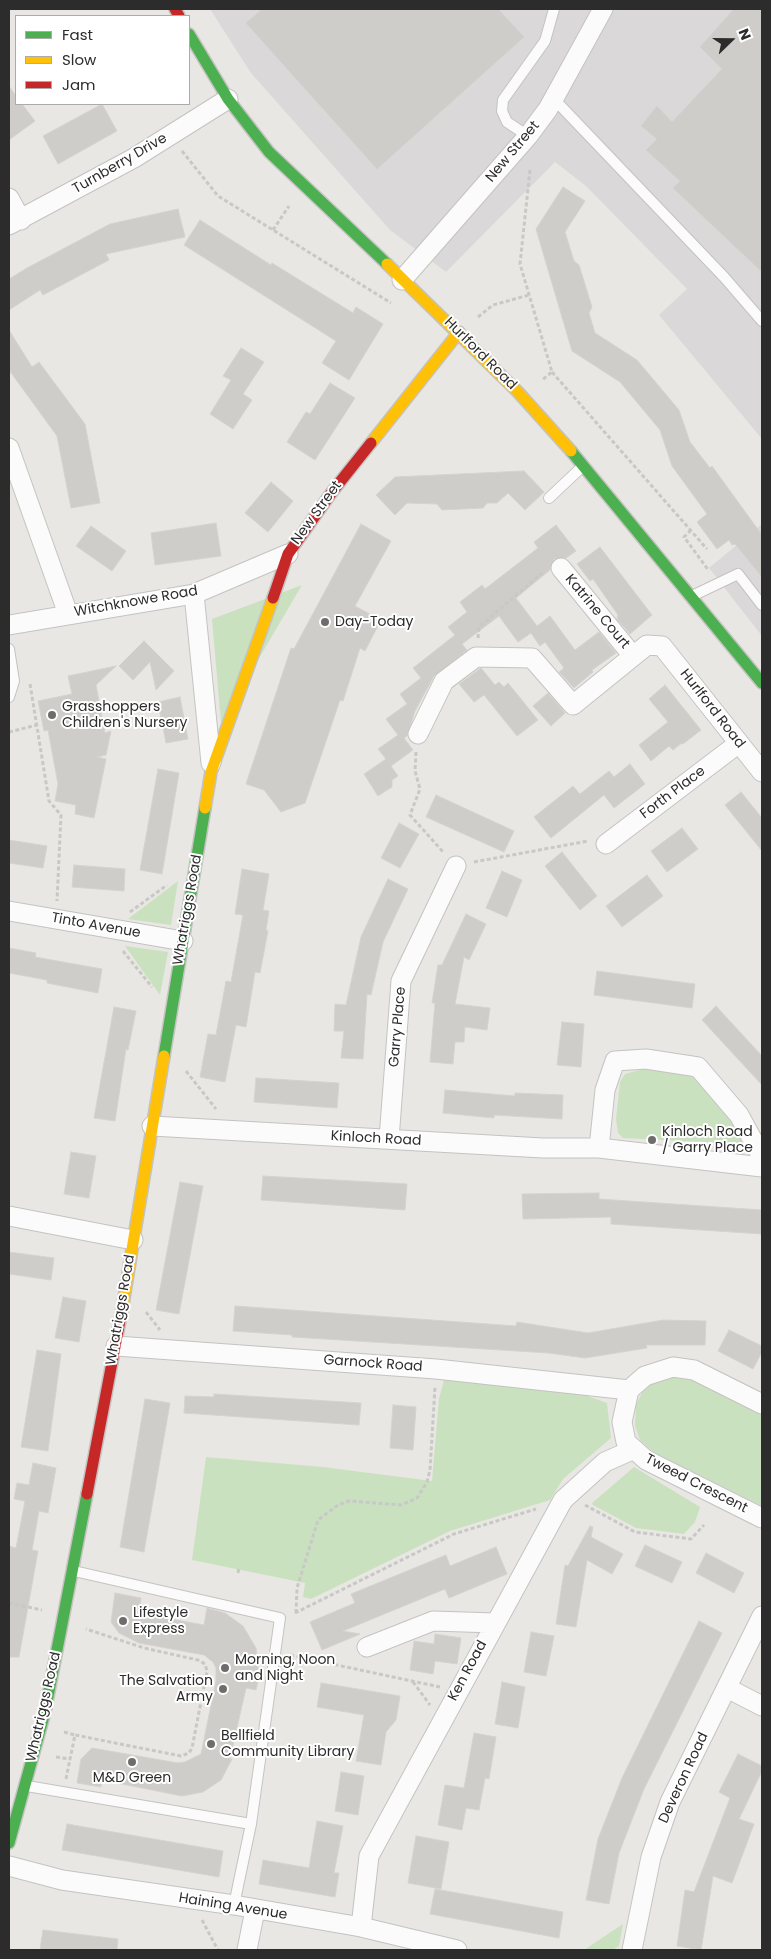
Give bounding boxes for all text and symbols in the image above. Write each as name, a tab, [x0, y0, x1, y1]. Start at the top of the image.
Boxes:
legend	[15, 15, 190, 105]
north arrow	[706, 15, 756, 65]
text: Fast	[62, 24, 93, 45]
text: N	[734, 26, 756, 43]
text: Slow	[62, 49, 96, 70]
text: Jam	[62, 74, 96, 95]
street label: New Street	[483, 118, 543, 186]
street label: Turnberry Drive	[70, 130, 170, 198]
street label: Hurlford Road	[440, 314, 520, 394]
street label: New Street	[288, 478, 346, 548]
street label: Katrine Court	[561, 571, 633, 653]
street label: Witchknowe Road	[73, 583, 199, 621]
place label: Day-Today	[335, 614, 413, 630]
marker: Day-Today	[319, 616, 331, 628]
street label: Hurlford Road	[676, 666, 748, 752]
place label: Grasshoppers Children's Nursery	[62, 699, 187, 732]
marker: Grasshoppers Children's Nursery	[46, 709, 58, 721]
street label: Forth Place	[637, 763, 709, 823]
street label: Whatriggs Road	[170, 853, 206, 967]
street label: Tinto Avenue	[50, 910, 142, 942]
street label: Garry Place	[386, 986, 410, 1068]
place label: Kinloch Road / Garry Place	[662, 1124, 753, 1156]
street label: Kinloch Road	[330, 1128, 422, 1150]
marker: Kinloch Road / Garry Place	[646, 1134, 658, 1146]
street label: Whatriggs Road	[103, 1253, 139, 1367]
street label: Garnock Road	[323, 1352, 423, 1376]
street label: Tweed Crescent	[642, 1451, 750, 1517]
place label: Lifestyle Express	[133, 1605, 188, 1638]
marker: Lifestyle Express	[117, 1615, 129, 1627]
street label: Ken Road	[445, 1638, 491, 1704]
street label: Whatriggs Road	[23, 1650, 65, 1764]
place label: Morning, Noon and Night	[235, 1652, 335, 1684]
marker: Morning, Noon and Night	[219, 1662, 231, 1674]
place label: The Salvation Army	[119, 1673, 213, 1705]
marker: The Salvation Army	[217, 1683, 229, 1695]
place label: Bellfield Community Library	[221, 1728, 354, 1760]
street label: Deveron Road	[656, 1730, 712, 1826]
marker: Bellfield Community Library	[205, 1738, 217, 1750]
marker: M&D Green	[126, 1756, 138, 1768]
place label: M&D Green	[93, 1770, 171, 1786]
street label: Haining Avenue	[177, 1890, 289, 1924]

